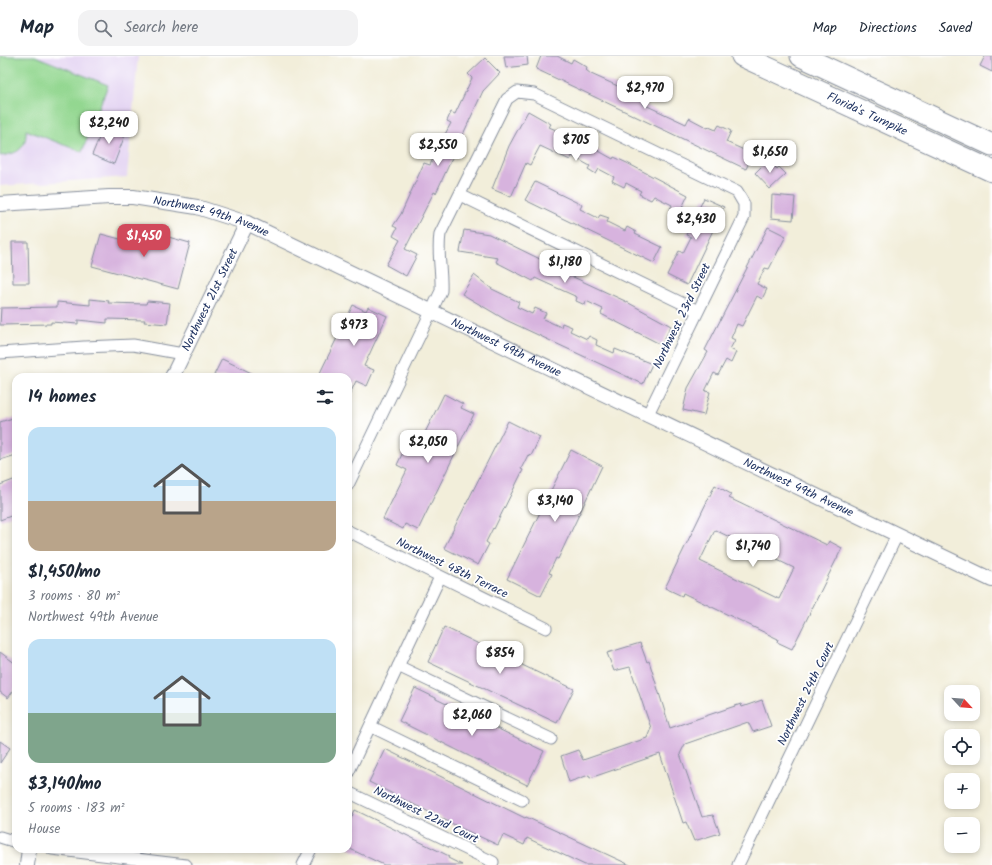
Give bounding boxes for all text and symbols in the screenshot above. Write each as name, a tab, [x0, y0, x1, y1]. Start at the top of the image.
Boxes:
search box	[78, 10, 358, 46]
text: Map	[20, 13, 54, 43]
text: Search here	[124, 16, 198, 40]
icon: search	[92, 17, 114, 39]
text: Map	[812, 17, 837, 39]
text: Directions	[859, 17, 917, 39]
text: Saved	[939, 17, 972, 39]
pin: $2,970	[612, 76, 678, 110]
text: $2,970	[626, 78, 664, 99]
street label: Florida's Turnpike	[824, 87, 911, 141]
pin: $2,240	[76, 111, 142, 145]
text: $2,240	[89, 113, 129, 134]
pin: $705	[552, 128, 600, 162]
text: $705	[562, 130, 590, 151]
pin: $2,550	[405, 133, 471, 167]
text: $2,550	[419, 135, 457, 156]
pin: $1,650	[737, 140, 803, 174]
text: $1,650	[752, 142, 788, 163]
street label: Northwest 49th Avenue	[152, 191, 273, 242]
pin: $2,430	[663, 207, 729, 241]
text: $2,430	[676, 209, 716, 230]
pin: $1,450	[111, 224, 177, 258]
text: $1,450	[126, 226, 162, 247]
street label: Northwest 21st Street	[176, 245, 243, 354]
pin: $1,180	[532, 250, 598, 284]
text: $1,180	[548, 252, 582, 273]
street label: Northwest 23rd Street	[648, 260, 716, 372]
pin: $973	[330, 313, 378, 347]
street label: Northwest 49th Avenue	[448, 313, 565, 382]
text: $973	[340, 315, 368, 336]
text: 14 homes	[28, 384, 96, 411]
icon: filters	[314, 386, 336, 408]
pin: $2,050	[395, 430, 461, 464]
text: $2,050	[409, 432, 447, 453]
icon: home	[146, 453, 218, 525]
street label: Northwest 49th Avenue	[740, 453, 857, 522]
pin: $3,140	[522, 489, 588, 523]
text: $3,140	[537, 491, 573, 512]
street label: Northwest 48th Terrace	[393, 533, 512, 604]
pin: $1,740	[720, 534, 786, 568]
text: $1,740	[736, 536, 770, 557]
text: $1,450/mo	[28, 559, 101, 586]
text: 3 rooms · 80 m²	[28, 586, 120, 607]
text: Northwest 49th Avenue	[28, 607, 158, 628]
street label: Northwest 24th Court	[773, 639, 839, 749]
pin: $854	[476, 641, 524, 675]
text: $854	[485, 643, 515, 664]
icon: home	[146, 665, 218, 737]
north arrow	[944, 685, 980, 721]
map controls	[944, 685, 980, 853]
pin: $2,060	[439, 703, 505, 737]
text: $2,060	[452, 705, 492, 726]
button: locate	[944, 729, 980, 765]
text: $3,140/mo	[28, 771, 101, 798]
button: +	[944, 773, 980, 809]
street label: Northwest 22nd Court	[370, 781, 482, 849]
text: 5 rooms · 183 m²	[28, 798, 125, 819]
button: −	[944, 817, 980, 853]
text: House	[28, 819, 60, 840]

